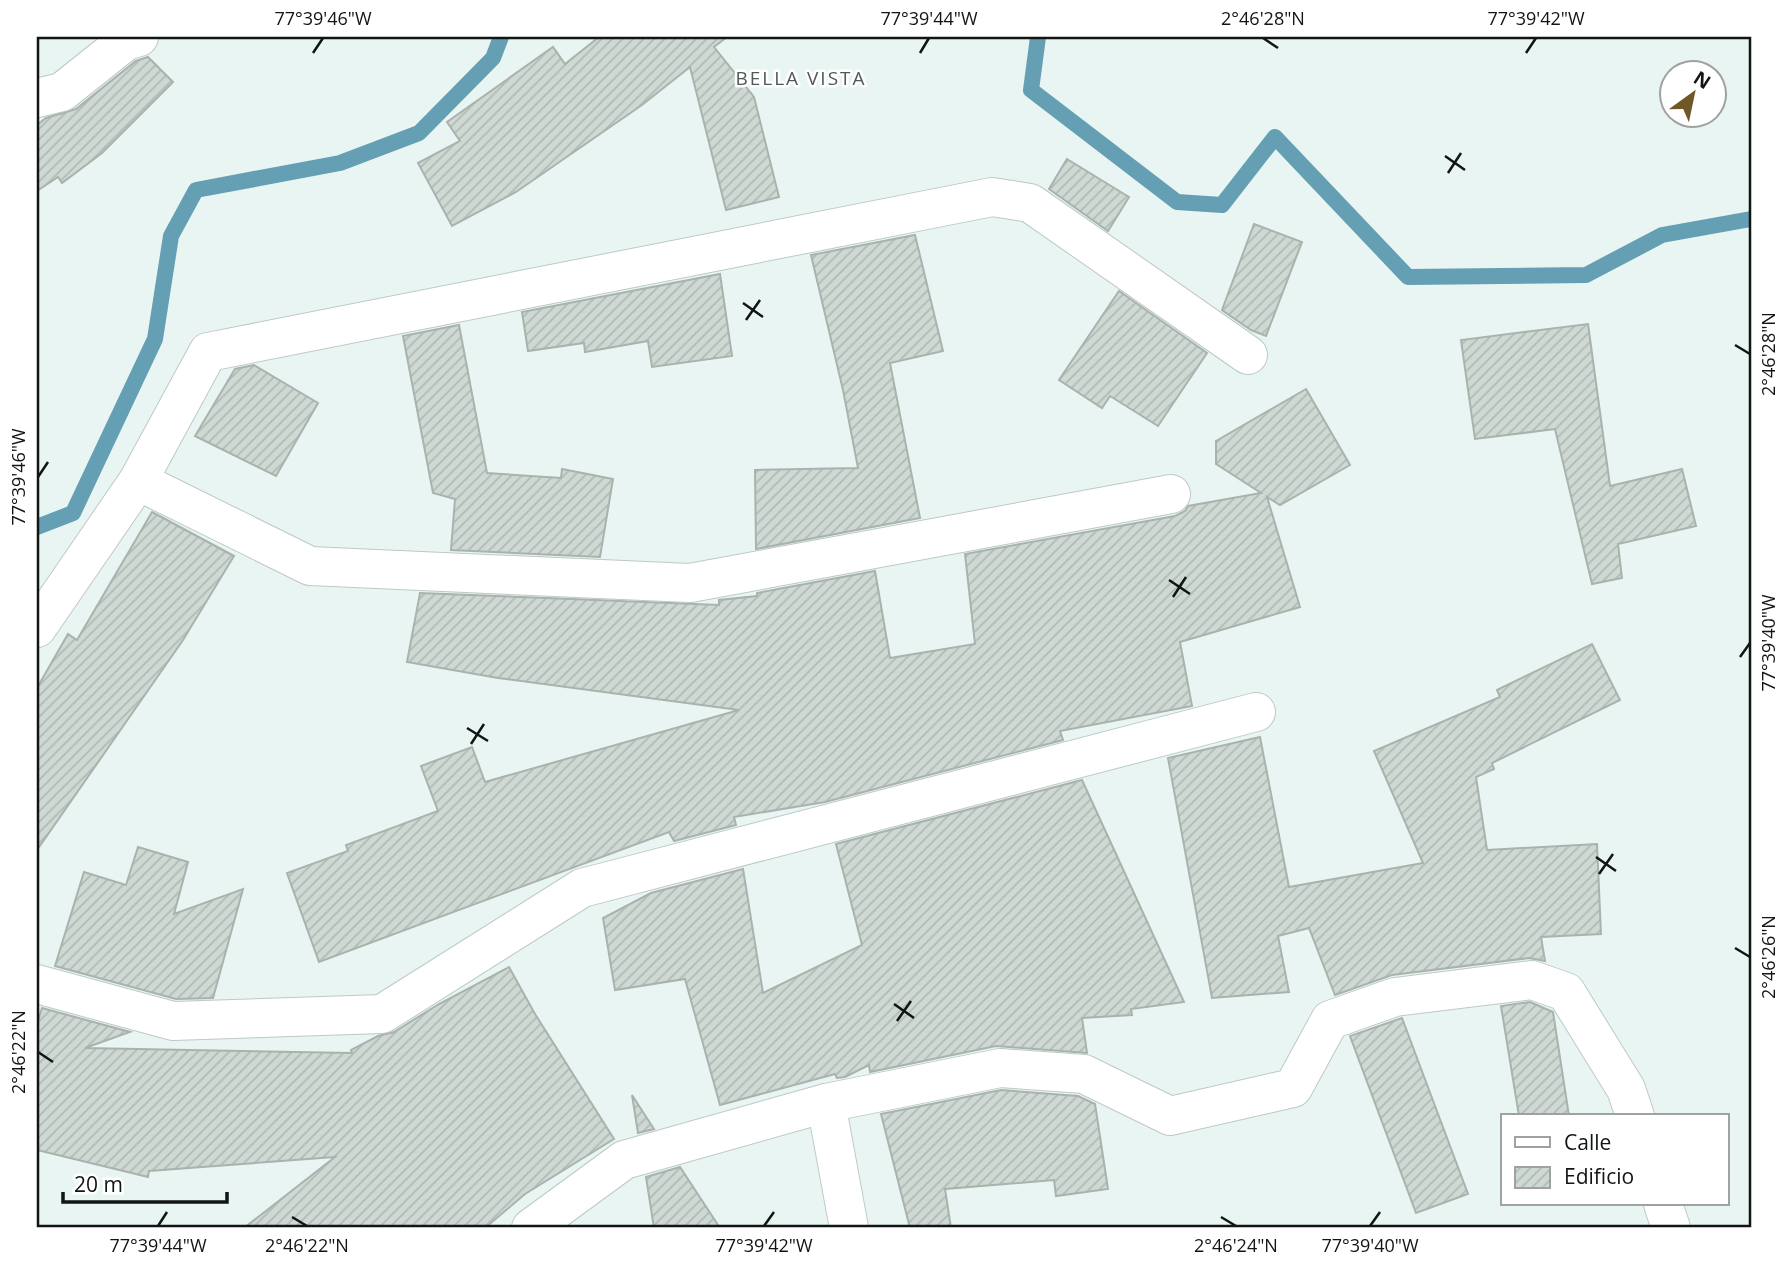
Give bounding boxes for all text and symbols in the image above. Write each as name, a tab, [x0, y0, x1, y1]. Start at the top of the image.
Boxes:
text: 77°39'46"W	[274, 6, 372, 30]
text: 77°39'44"W	[880, 6, 978, 30]
text: 2°46'28"N	[1221, 6, 1305, 30]
text: 77°39'42"W	[1487, 6, 1585, 30]
north arrow	[1658, 60, 1728, 130]
district label: BELLA VISTA	[735, 65, 867, 91]
text: N	[1689, 65, 1716, 95]
text: 2°46'28"N	[1756, 312, 1780, 396]
text: 77°39'46"W	[6, 428, 30, 526]
text: 77°39'40"W	[1756, 594, 1780, 692]
text: 2°46'26"N	[1756, 915, 1780, 999]
text: 2°46'22"N	[6, 1010, 30, 1094]
legend	[1501, 1114, 1728, 1206]
text: Calle	[1564, 1128, 1611, 1156]
scale bar	[63, 1160, 228, 1204]
text: Edificio	[1564, 1162, 1634, 1190]
text: 20 m	[74, 1170, 123, 1198]
text: 77°39'44"W	[109, 1233, 207, 1257]
text: 2°46'22"N	[265, 1233, 349, 1257]
text: 77°39'42"W	[715, 1233, 813, 1257]
text: 2°46'24"N	[1194, 1233, 1278, 1257]
text: 77°39'40"W	[1321, 1233, 1419, 1257]

